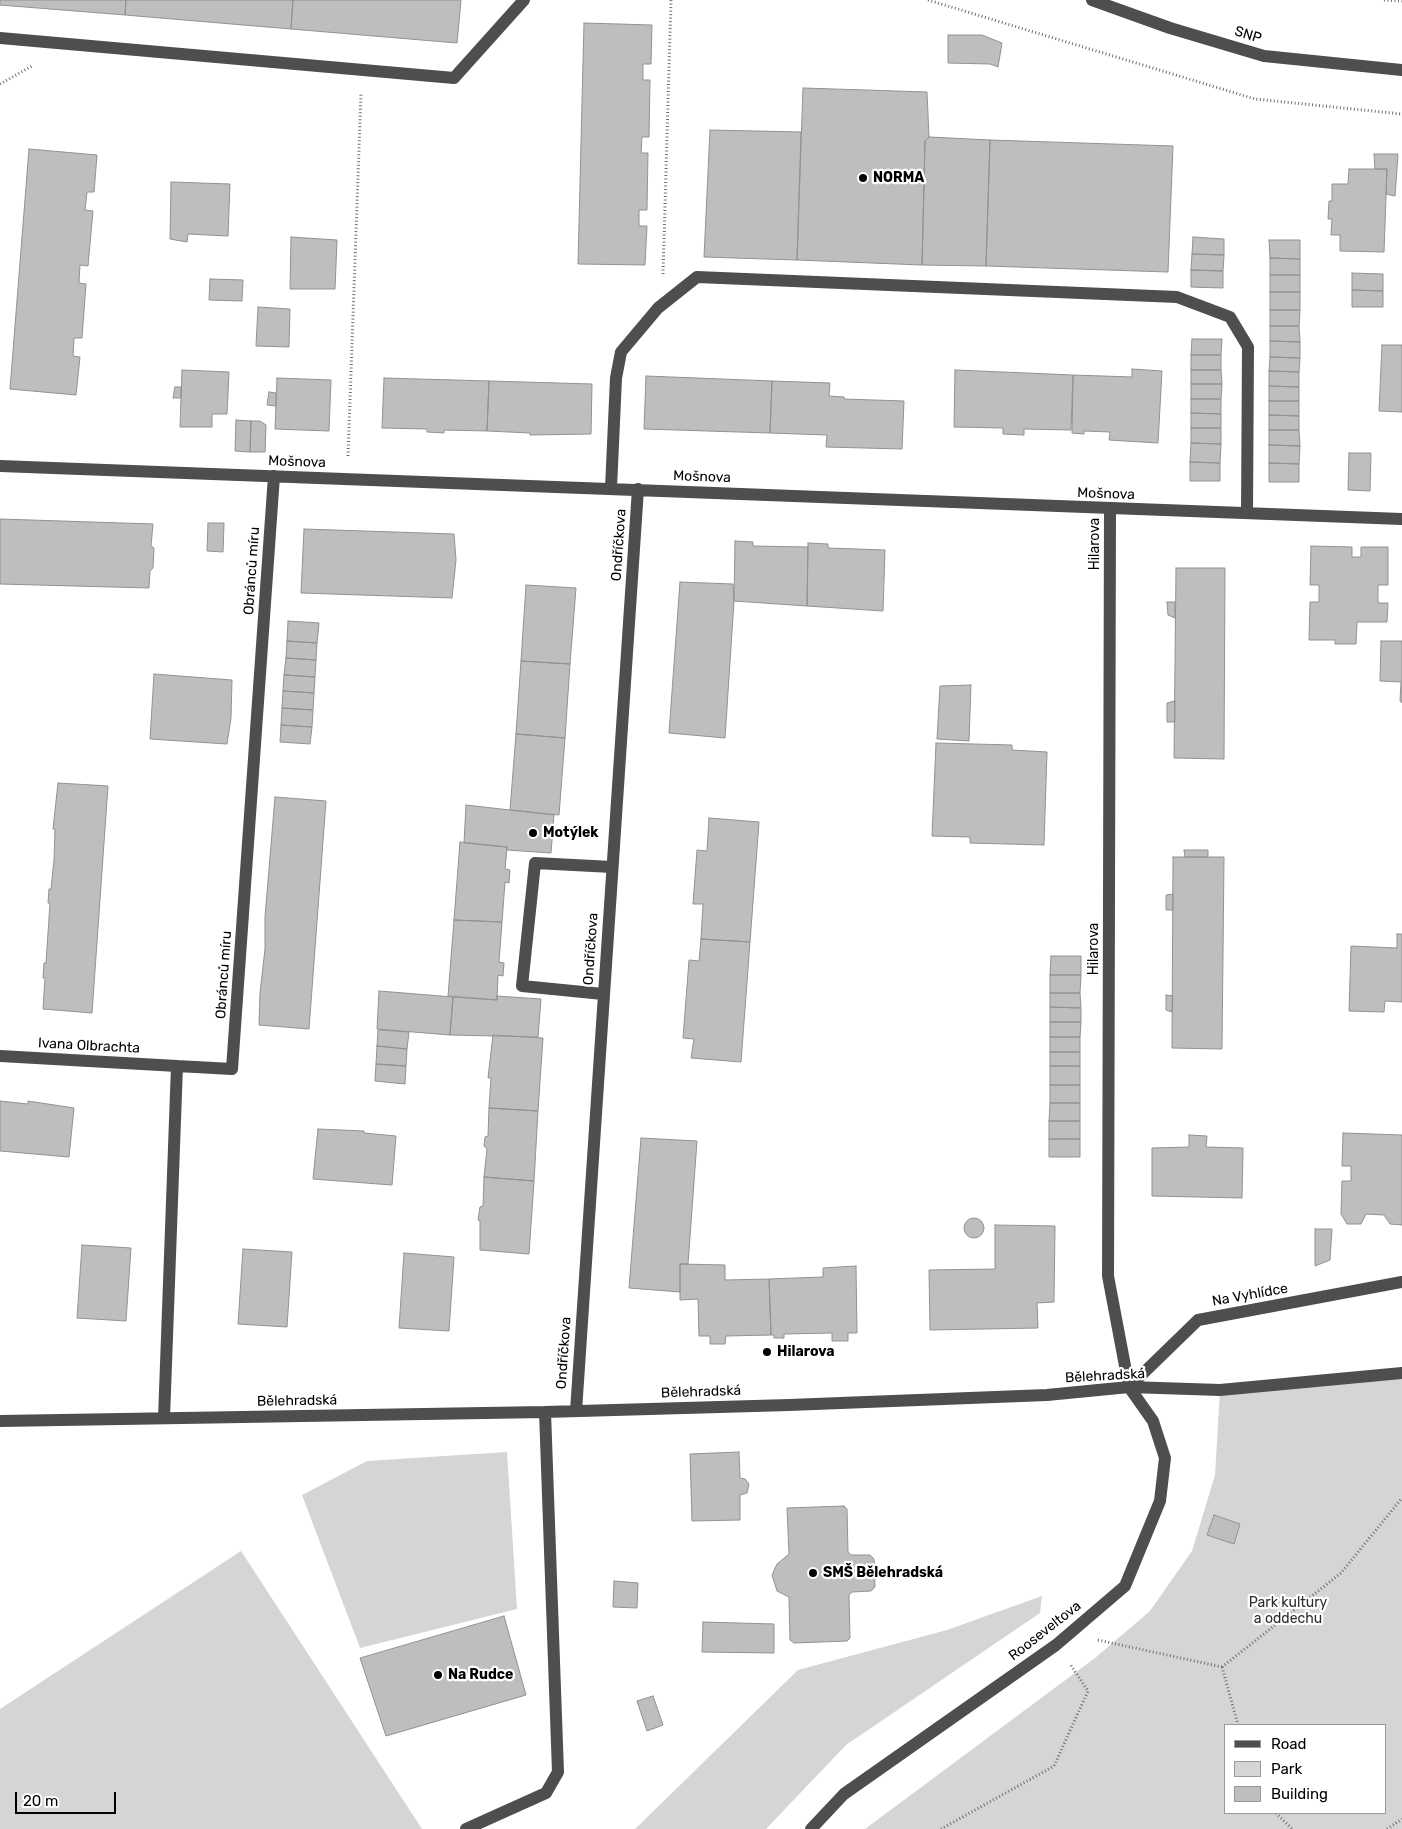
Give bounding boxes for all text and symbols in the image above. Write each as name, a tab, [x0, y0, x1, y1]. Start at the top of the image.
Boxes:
street label: SNP	[1232, 23, 1264, 47]
place label: NORMA	[873, 170, 924, 186]
marker: NORMA	[857, 172, 869, 184]
street label: Mošnova	[268, 453, 326, 471]
street label: Mošnova	[673, 468, 731, 486]
street label: Mošnova	[1077, 485, 1135, 503]
street label: Ondříčkova	[608, 508, 630, 582]
street label: Hilarova	[1087, 518, 1103, 570]
street label: Obránců míru	[241, 526, 263, 616]
place label: Motýlek	[543, 825, 599, 841]
marker: Motýlek	[527, 827, 539, 839]
street label: Ondříčkova	[580, 912, 602, 986]
street label: Hilarova	[1086, 923, 1102, 975]
street label: Obránců míru	[213, 930, 235, 1020]
street label: Ivana Olbrachta	[38, 1035, 140, 1057]
street label: Na Vyhlídce	[1211, 1280, 1289, 1310]
street label: Ondříčkova	[553, 1316, 575, 1390]
place label: Hilarova	[777, 1344, 835, 1360]
marker: Hilarova	[761, 1346, 773, 1358]
street label: Bělehradská	[1065, 1366, 1145, 1386]
street label: Bělehradská	[661, 1382, 741, 1402]
street label: Bělehradská	[257, 1392, 337, 1410]
place label: SMŠ Bělehradská	[823, 1565, 943, 1581]
marker: SMŠ Bělehradská	[807, 1567, 819, 1579]
park label: Park kultury a oddechu	[1249, 1595, 1327, 1628]
street label: Rooseveltova	[1006, 1598, 1084, 1664]
place label: Na Rudce	[448, 1667, 513, 1683]
marker: Na Rudce	[432, 1669, 444, 1681]
legend	[1224, 1724, 1387, 1814]
text: Road	[1271, 1735, 1307, 1753]
text: Park	[1271, 1760, 1302, 1778]
scale bar	[18, 1782, 119, 1814]
text: Building	[1271, 1785, 1328, 1803]
text: 20 m	[23, 1792, 58, 1810]

